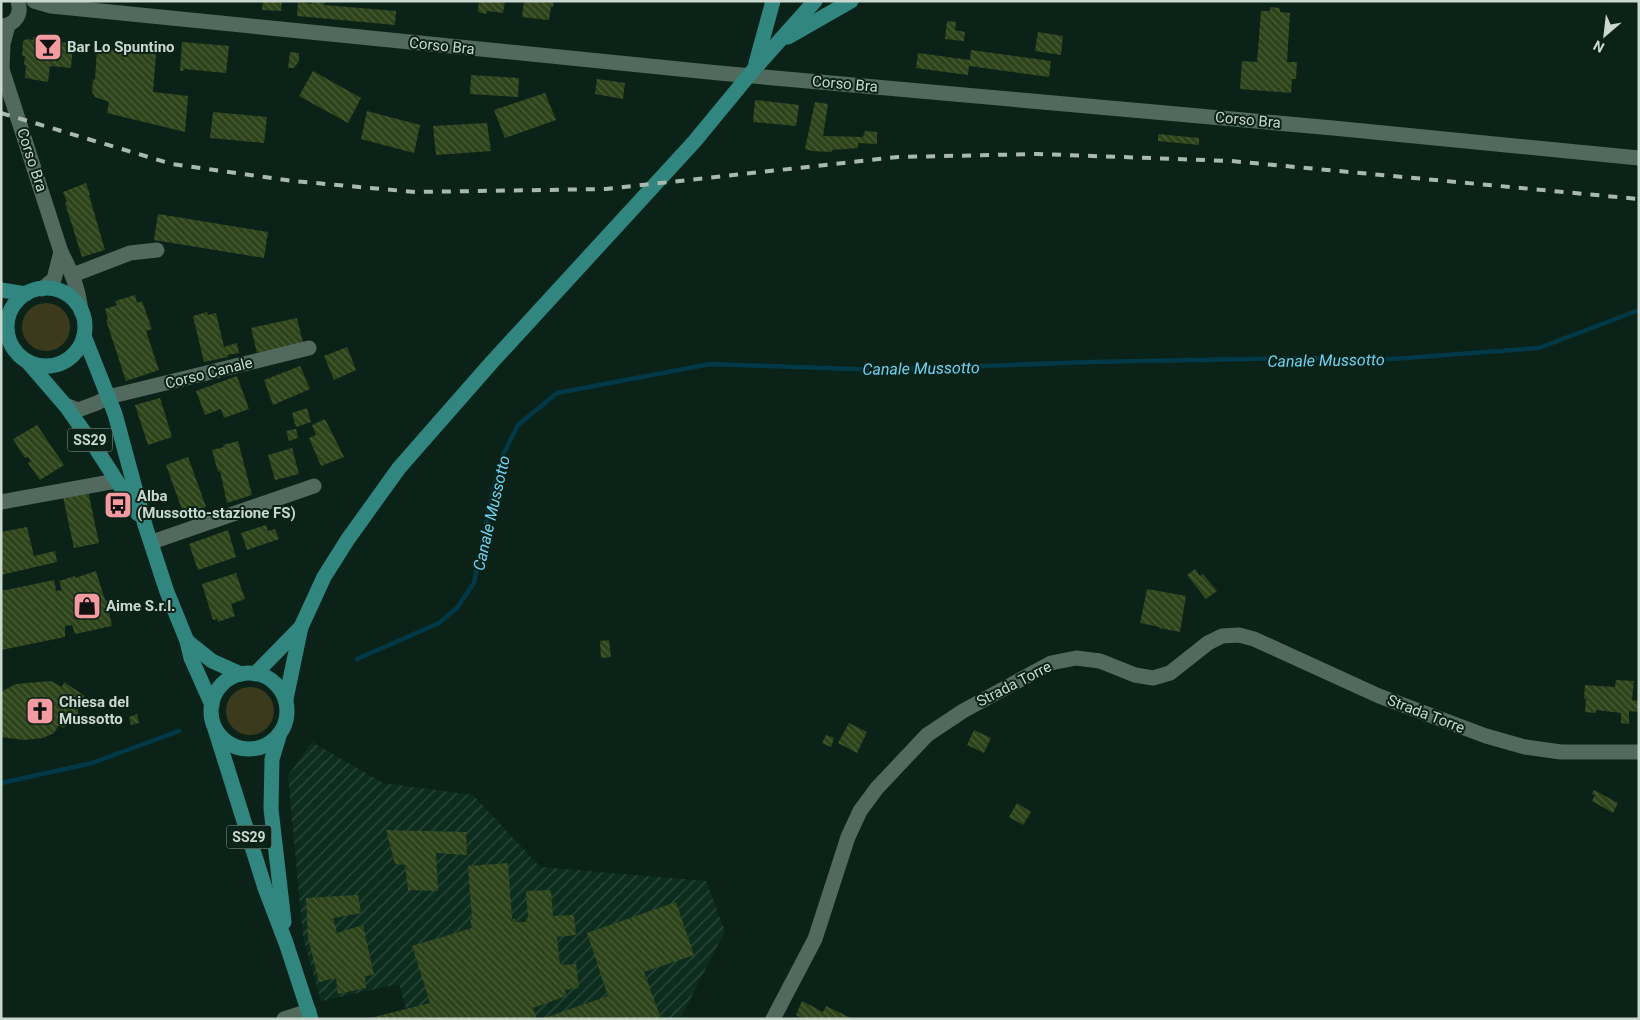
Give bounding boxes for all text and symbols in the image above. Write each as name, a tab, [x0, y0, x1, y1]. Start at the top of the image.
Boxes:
north arrow	[1580, 10, 1630, 60]
bar icon: Bar Lo Spuntino	[33, 32, 63, 62]
street label: Corso Bra	[408, 34, 476, 58]
text: N	[1591, 37, 1607, 56]
place label: Bar Lo Spuntino	[67, 38, 175, 56]
street label: Corso Bra	[811, 72, 879, 96]
street label: Corso Bra	[1214, 108, 1282, 132]
street label: Corso Bra	[13, 126, 51, 194]
water label: Canale Mussotto	[1267, 350, 1385, 371]
street label: Corso Canale	[163, 353, 255, 393]
water label: Canale Mussotto	[862, 358, 980, 379]
road number: SS29	[68, 428, 112, 452]
water label: Canale Mussotto	[469, 454, 514, 572]
place label: Alba (Mussotto-stazione FS)	[137, 487, 296, 522]
bus stop icon: Alba (Mussotto-stazione FS)	[103, 490, 133, 520]
shop icon: Aime S.r.l.	[72, 591, 102, 621]
place label: Aime S.r.l.	[106, 597, 175, 615]
street label: Strada Torre	[974, 657, 1054, 711]
street label: Strada Torre	[1385, 691, 1467, 737]
place label: Chiesa del Mussotto	[59, 693, 129, 728]
church icon: Chiesa del Mussotto	[25, 696, 55, 726]
road number: SS29	[226, 826, 272, 849]

